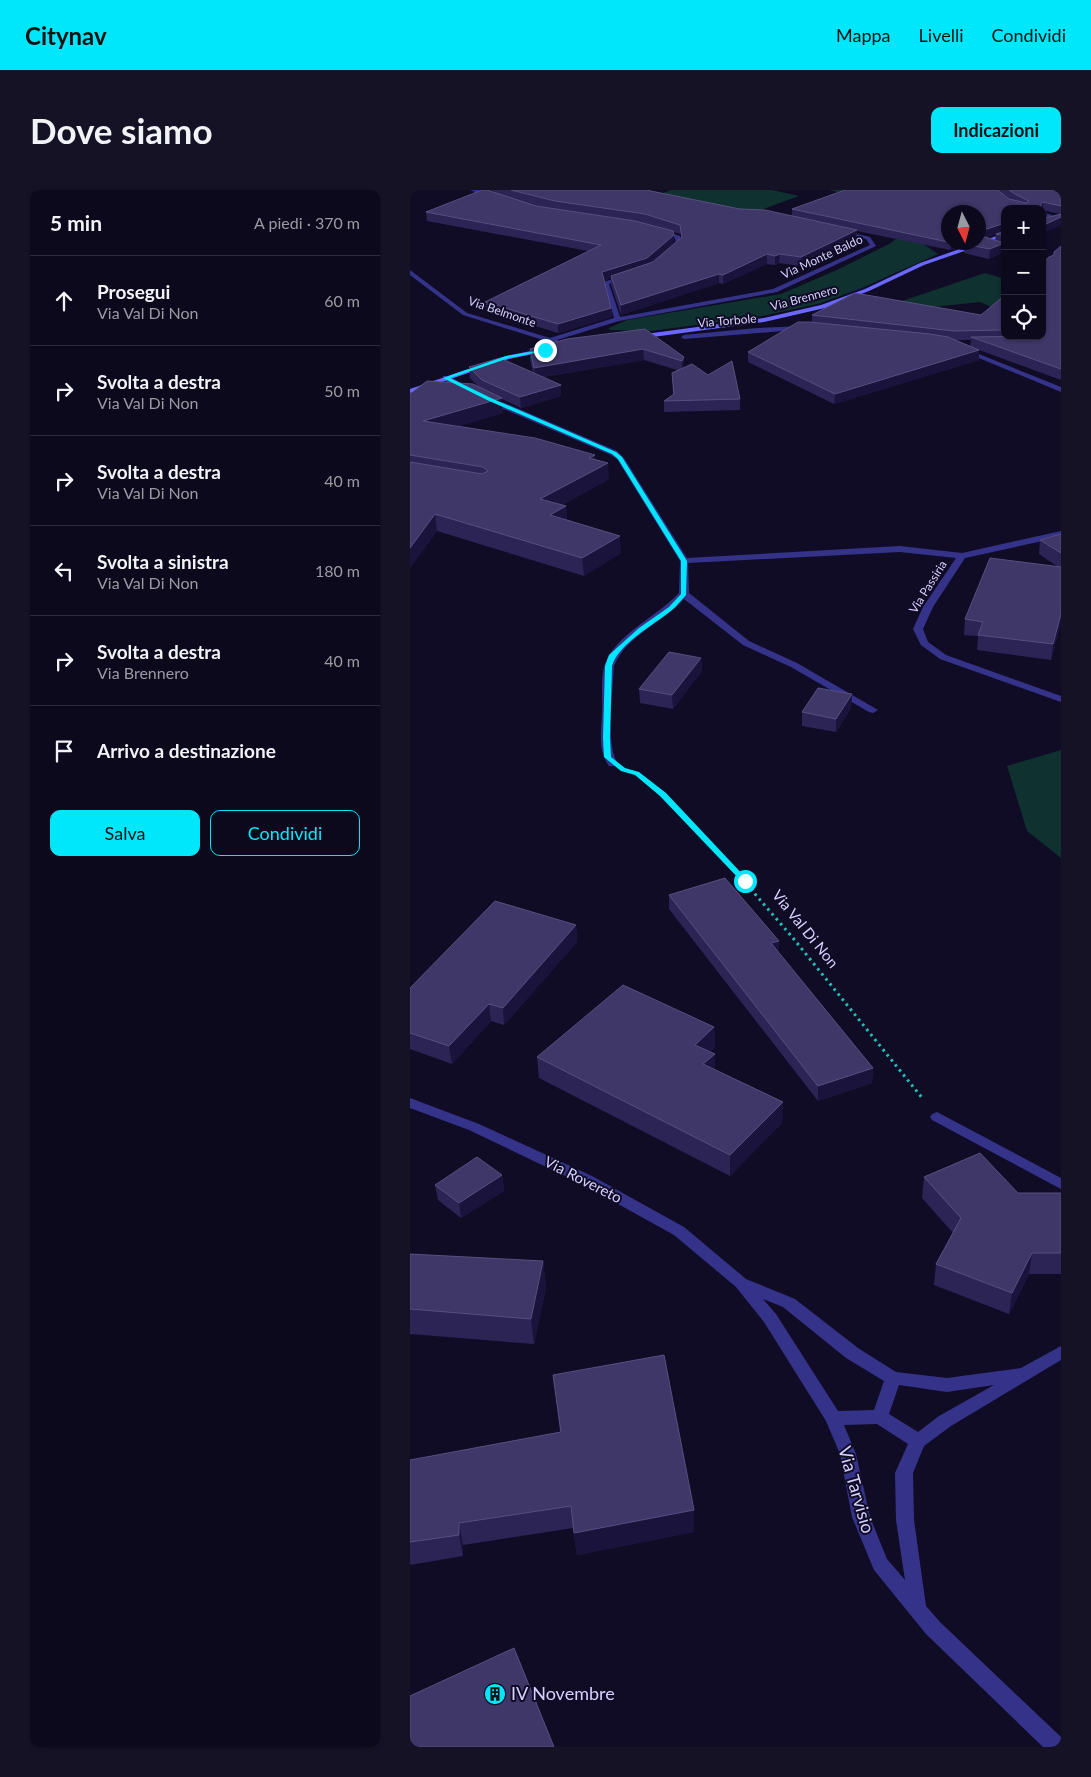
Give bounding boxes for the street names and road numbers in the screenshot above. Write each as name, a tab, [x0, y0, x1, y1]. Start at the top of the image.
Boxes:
street label: Via Monte Baldo	[779, 231, 865, 282]
street label: Via Brennero	[769, 281, 839, 314]
street label: Via Belmonte	[466, 293, 538, 330]
street label: Via Torbole	[697, 310, 757, 331]
street label: Via Passiria	[905, 558, 950, 616]
street label: Via Val Di Non	[769, 886, 843, 971]
street label: Via Rovereto	[542, 1152, 625, 1206]
street label: Via Tarvisio	[834, 1444, 880, 1536]

